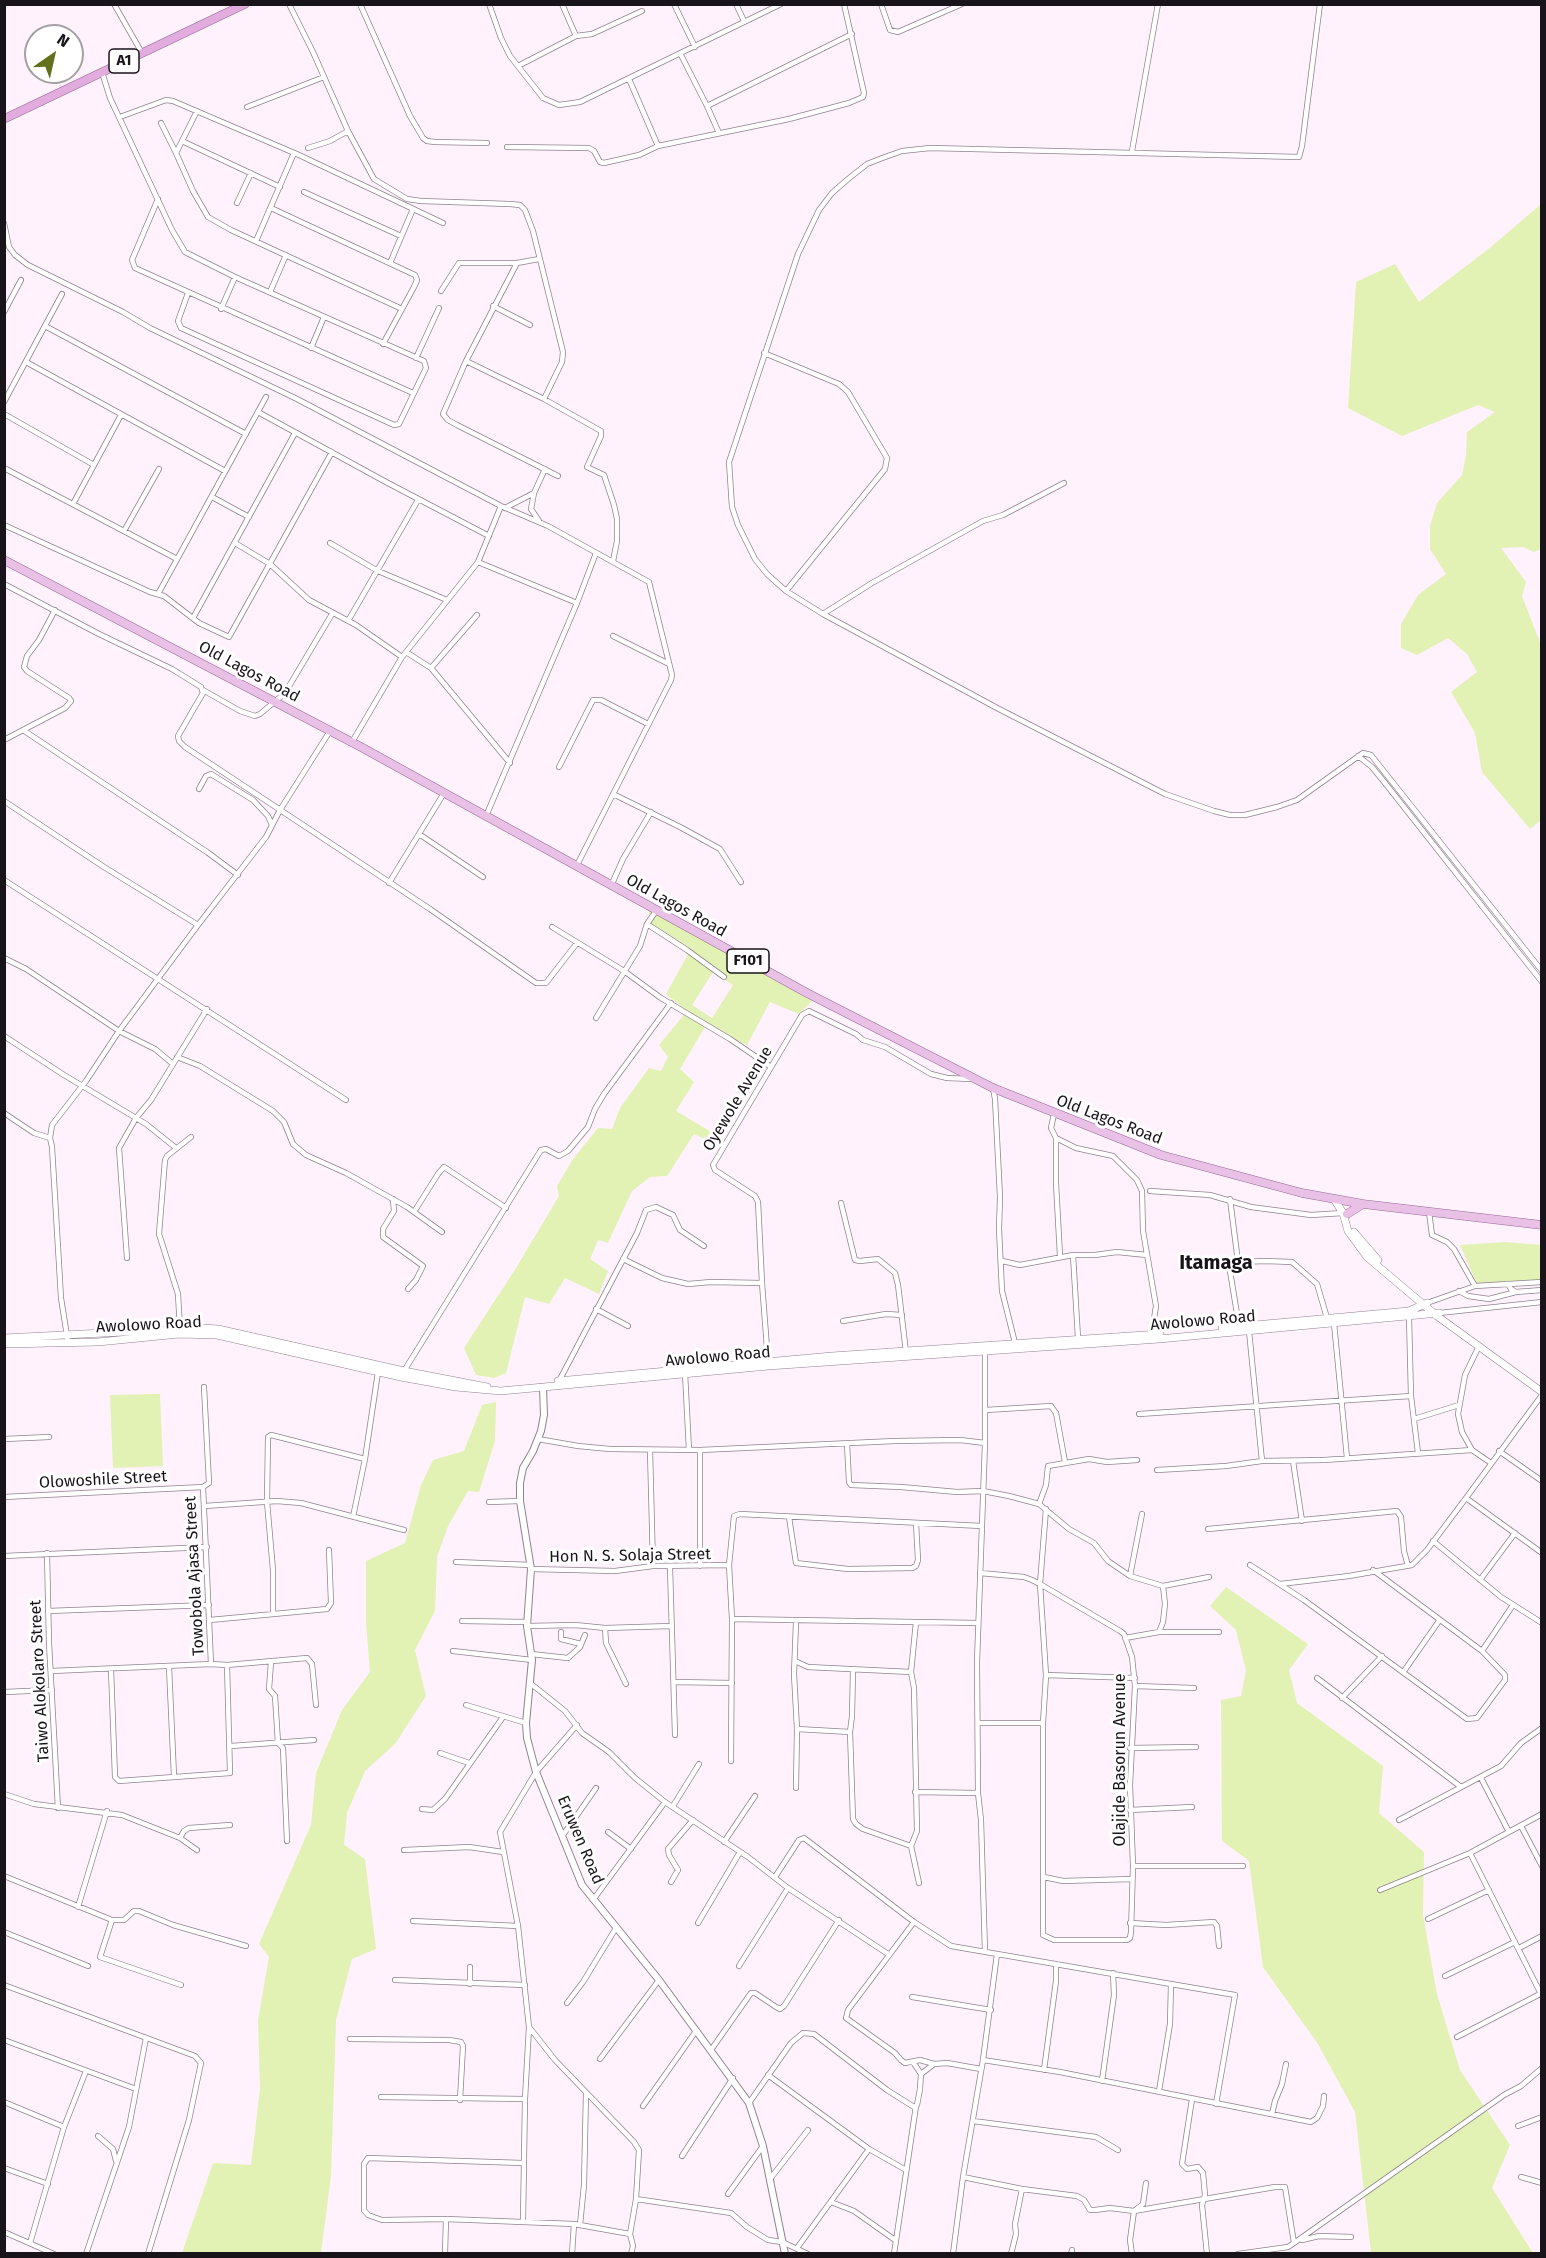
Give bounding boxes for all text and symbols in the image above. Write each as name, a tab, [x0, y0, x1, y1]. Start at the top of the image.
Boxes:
north arrow	[24, 24, 84, 84]
text: N	[54, 29, 73, 51]
road number: A1	[109, 49, 139, 73]
street label: Old Lagos Road	[195, 637, 303, 707]
street label: Old Lagos Road	[622, 870, 730, 942]
road number: F101	[727, 949, 769, 973]
street label: Oyewole Avenue	[699, 1043, 777, 1155]
street label: Old Lagos Road	[1053, 1091, 1165, 1149]
district label: Itamaga	[1179, 1251, 1253, 1275]
street label: Awolowo Road	[1149, 1307, 1257, 1335]
street label: Awolowo Road	[96, 1313, 202, 1337]
street label: Awolowo Road	[664, 1343, 772, 1371]
street label: Olowoshile Street	[38, 1467, 168, 1493]
street label: Towobola Ajasa Street	[181, 1496, 209, 1656]
street label: Hon N. S. Solaja Street	[549, 1545, 711, 1567]
street label: Taiwo Alokolaro Street	[26, 1599, 54, 1763]
street label: Olajide Basorun Avenue	[1111, 1673, 1131, 1847]
street label: Eruwen Road	[553, 1793, 607, 1887]

